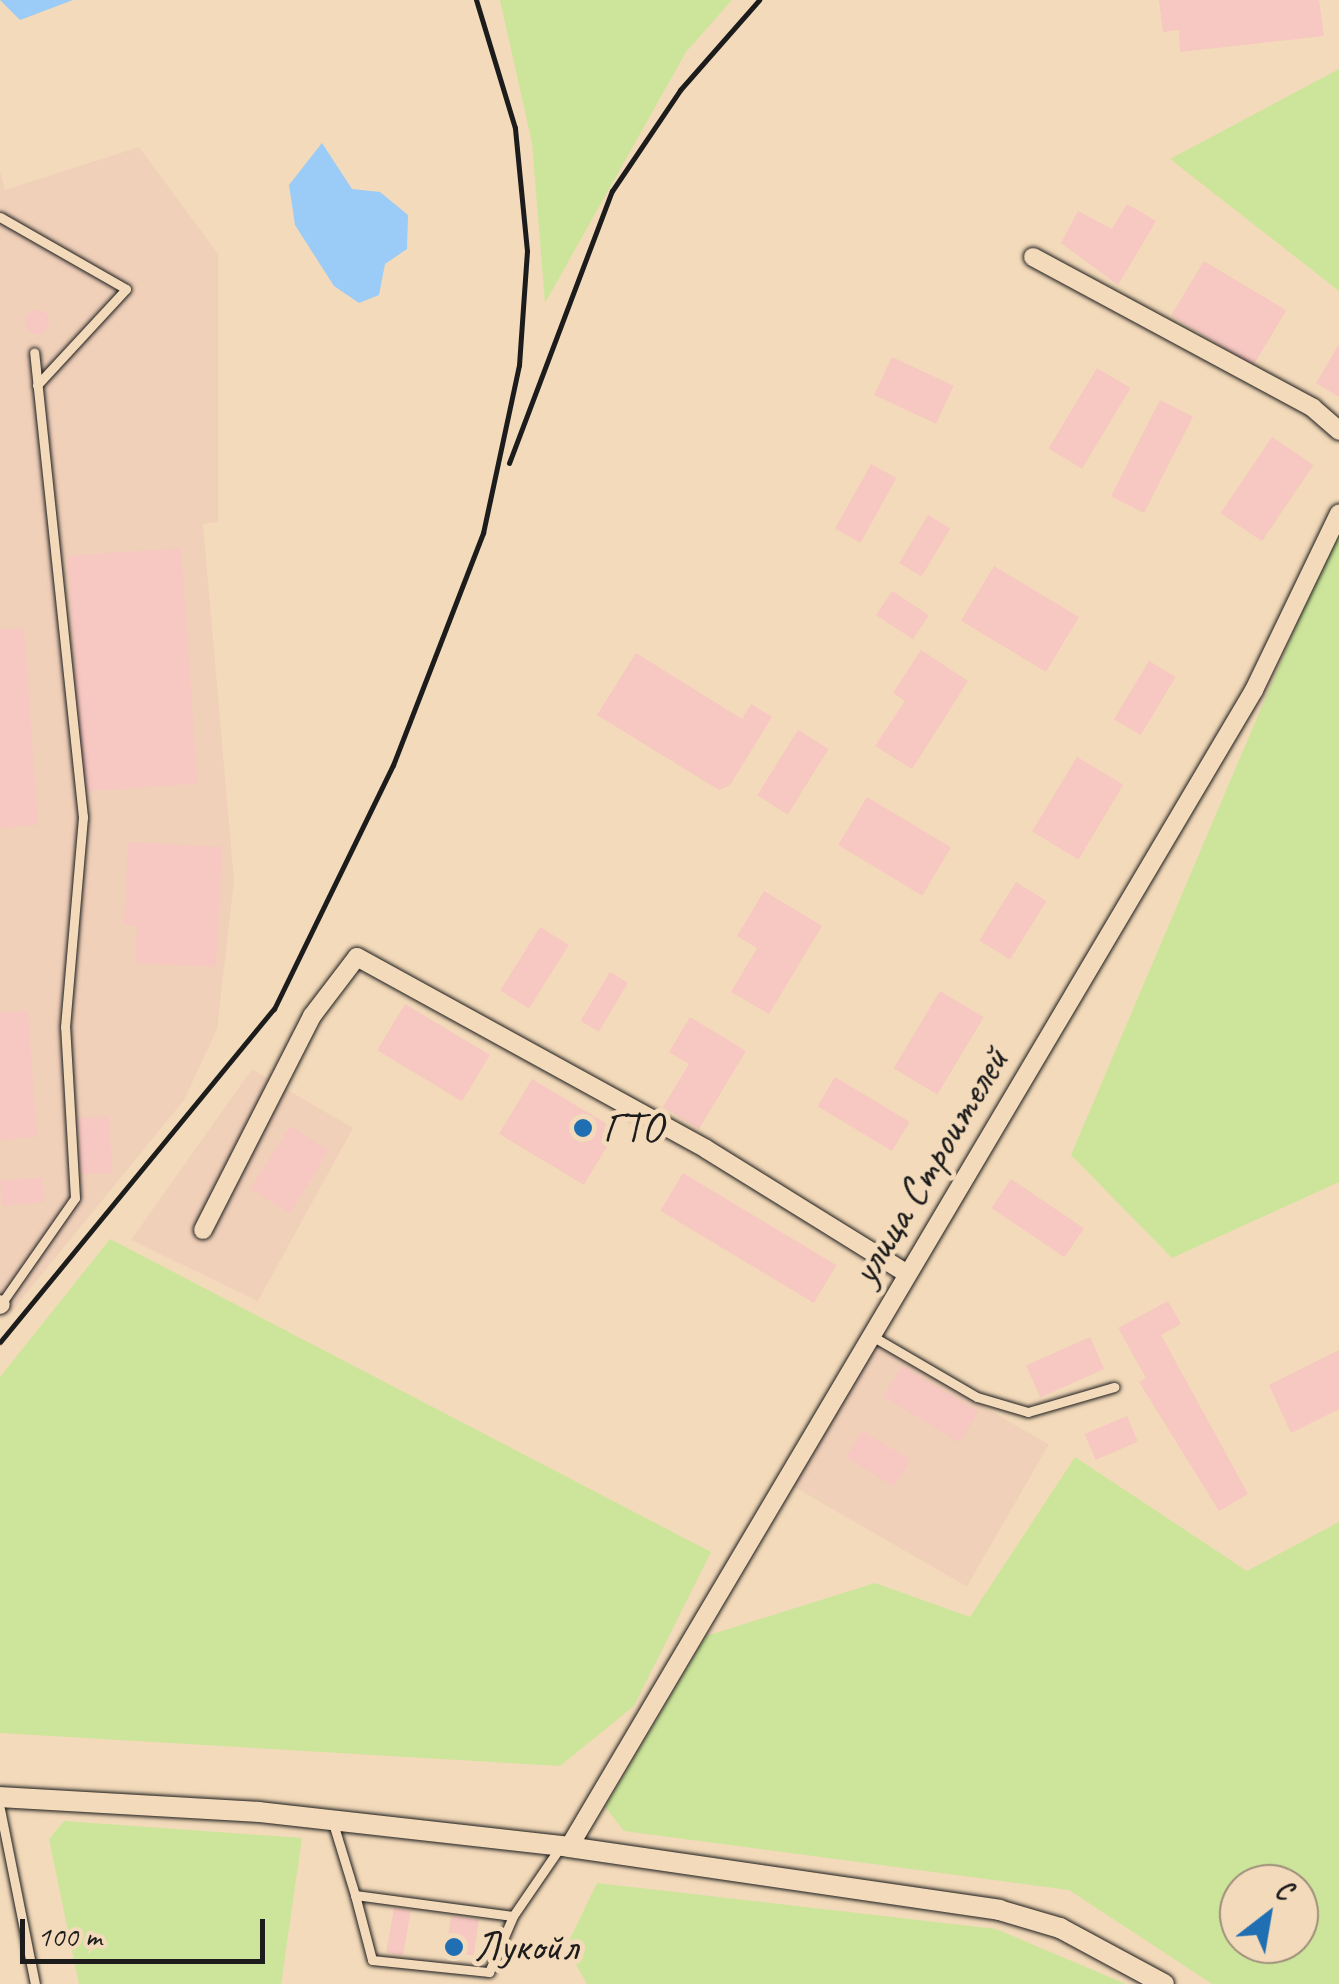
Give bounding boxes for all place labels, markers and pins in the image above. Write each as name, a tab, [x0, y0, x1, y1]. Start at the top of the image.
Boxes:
place label: ГТО	[603, 1103, 662, 1153]
marker: ГТО	[572, 1117, 594, 1139]
place label: Лукойл	[474, 1922, 578, 1972]
marker: Лукойл	[443, 1936, 465, 1958]

